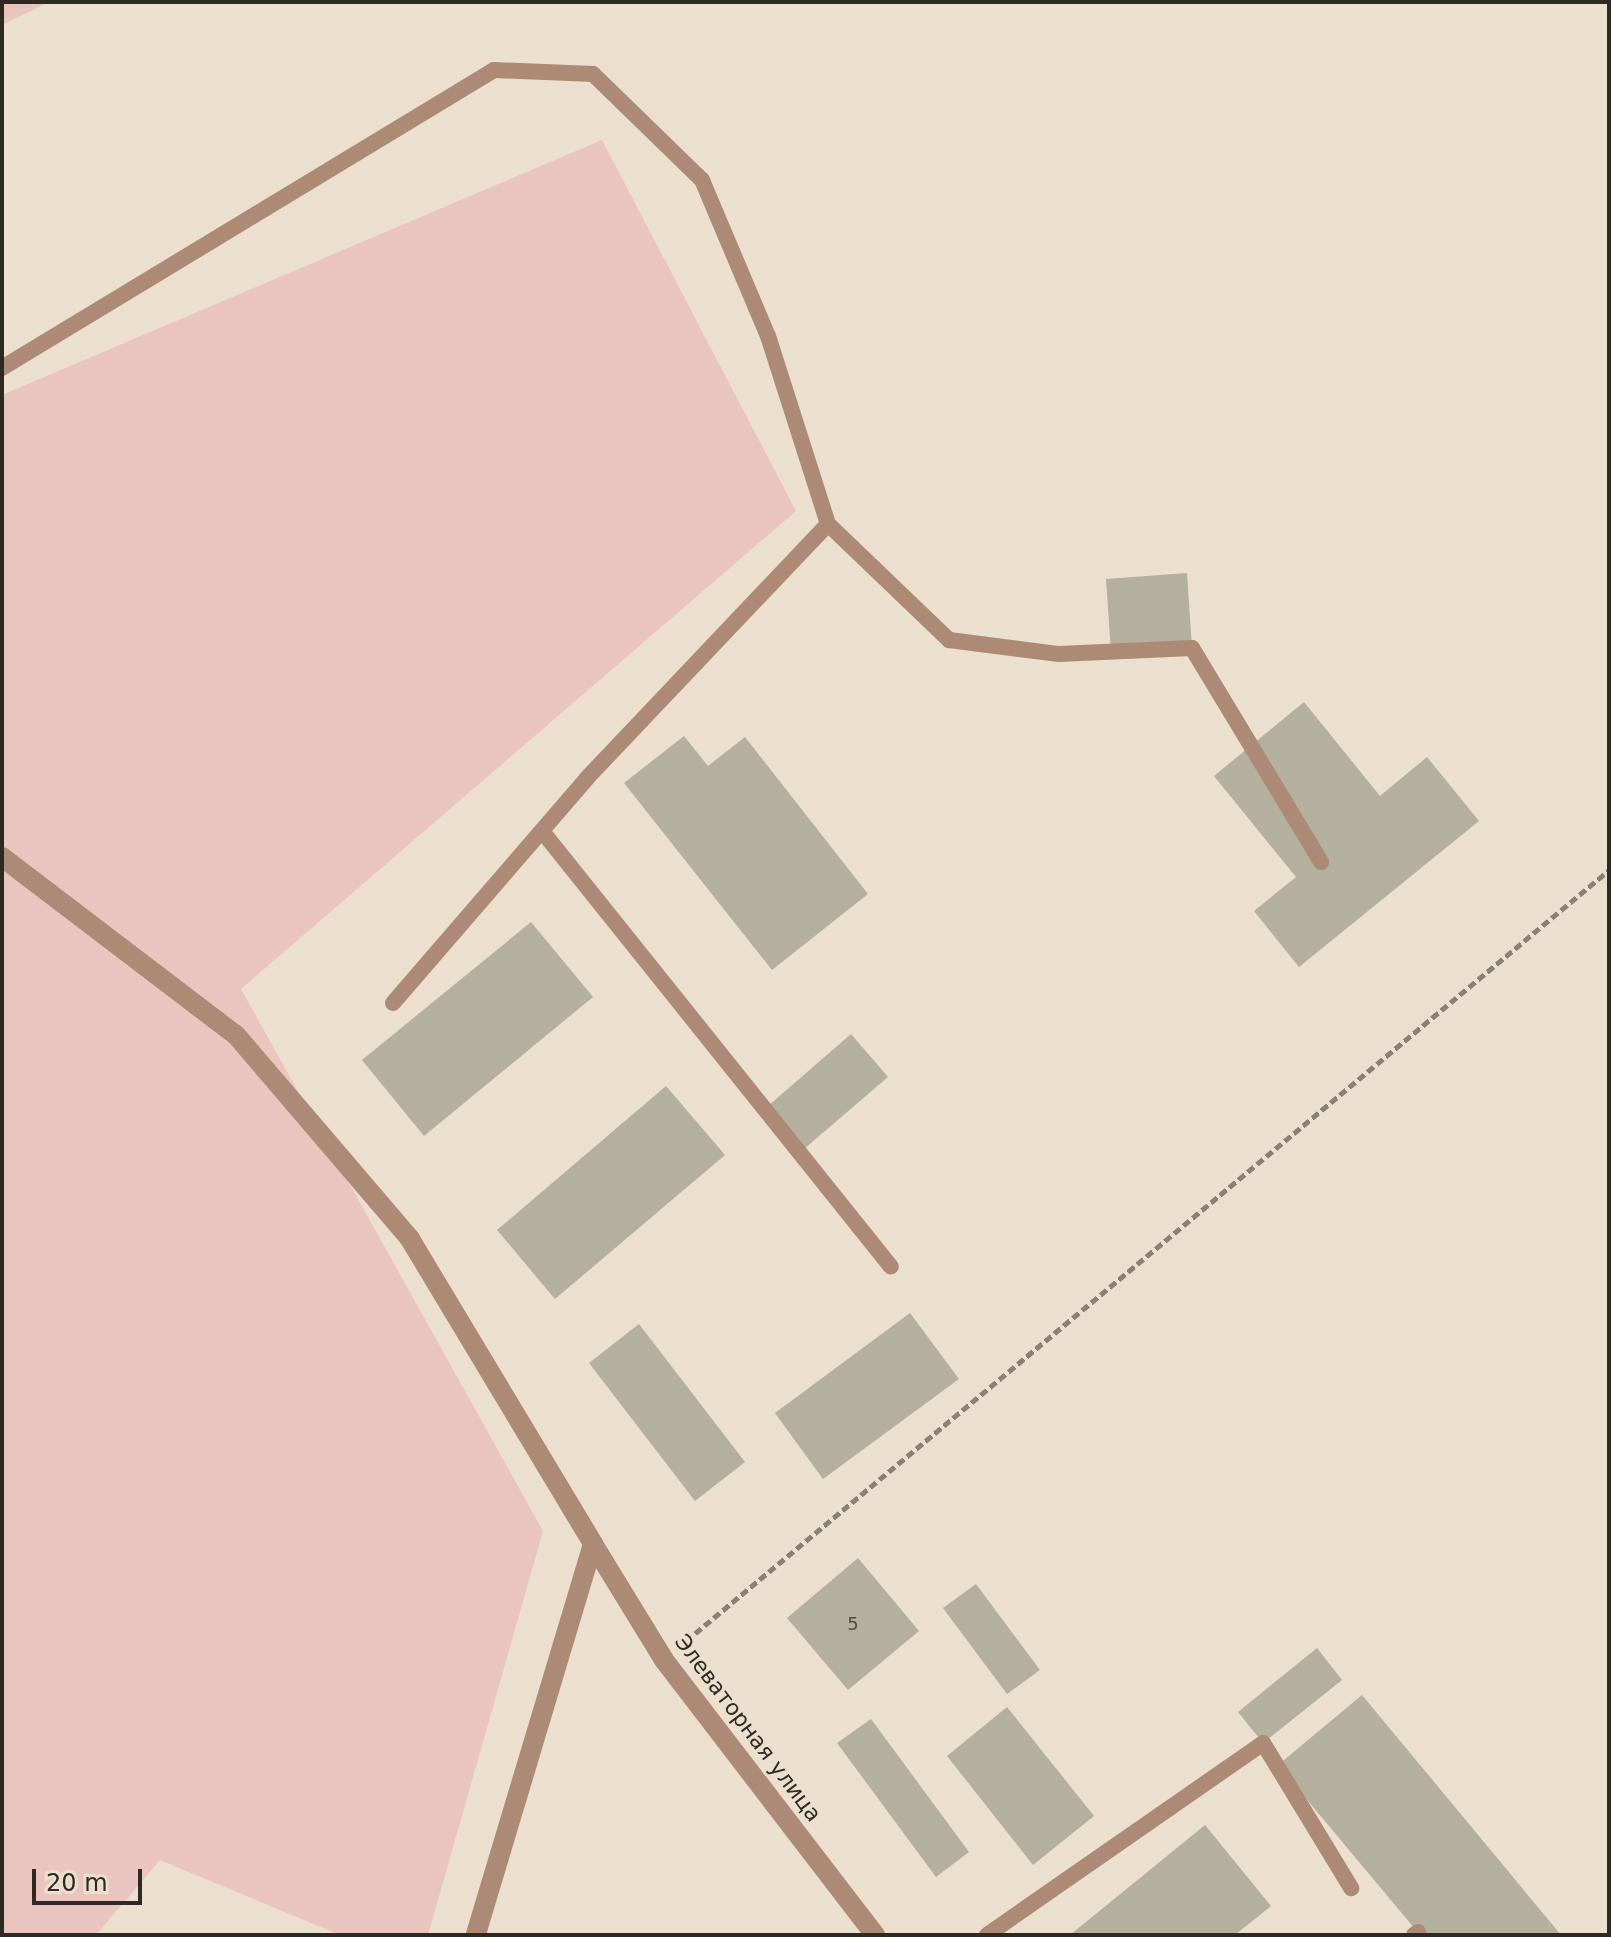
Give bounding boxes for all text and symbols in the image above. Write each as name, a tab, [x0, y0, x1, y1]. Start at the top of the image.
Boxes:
house number: 5	[847, 1613, 859, 1635]
street label: Элеваторная улица	[669, 1629, 827, 1827]
scale bar	[36, 1853, 146, 1903]
text: 20 m	[46, 1869, 108, 1897]

